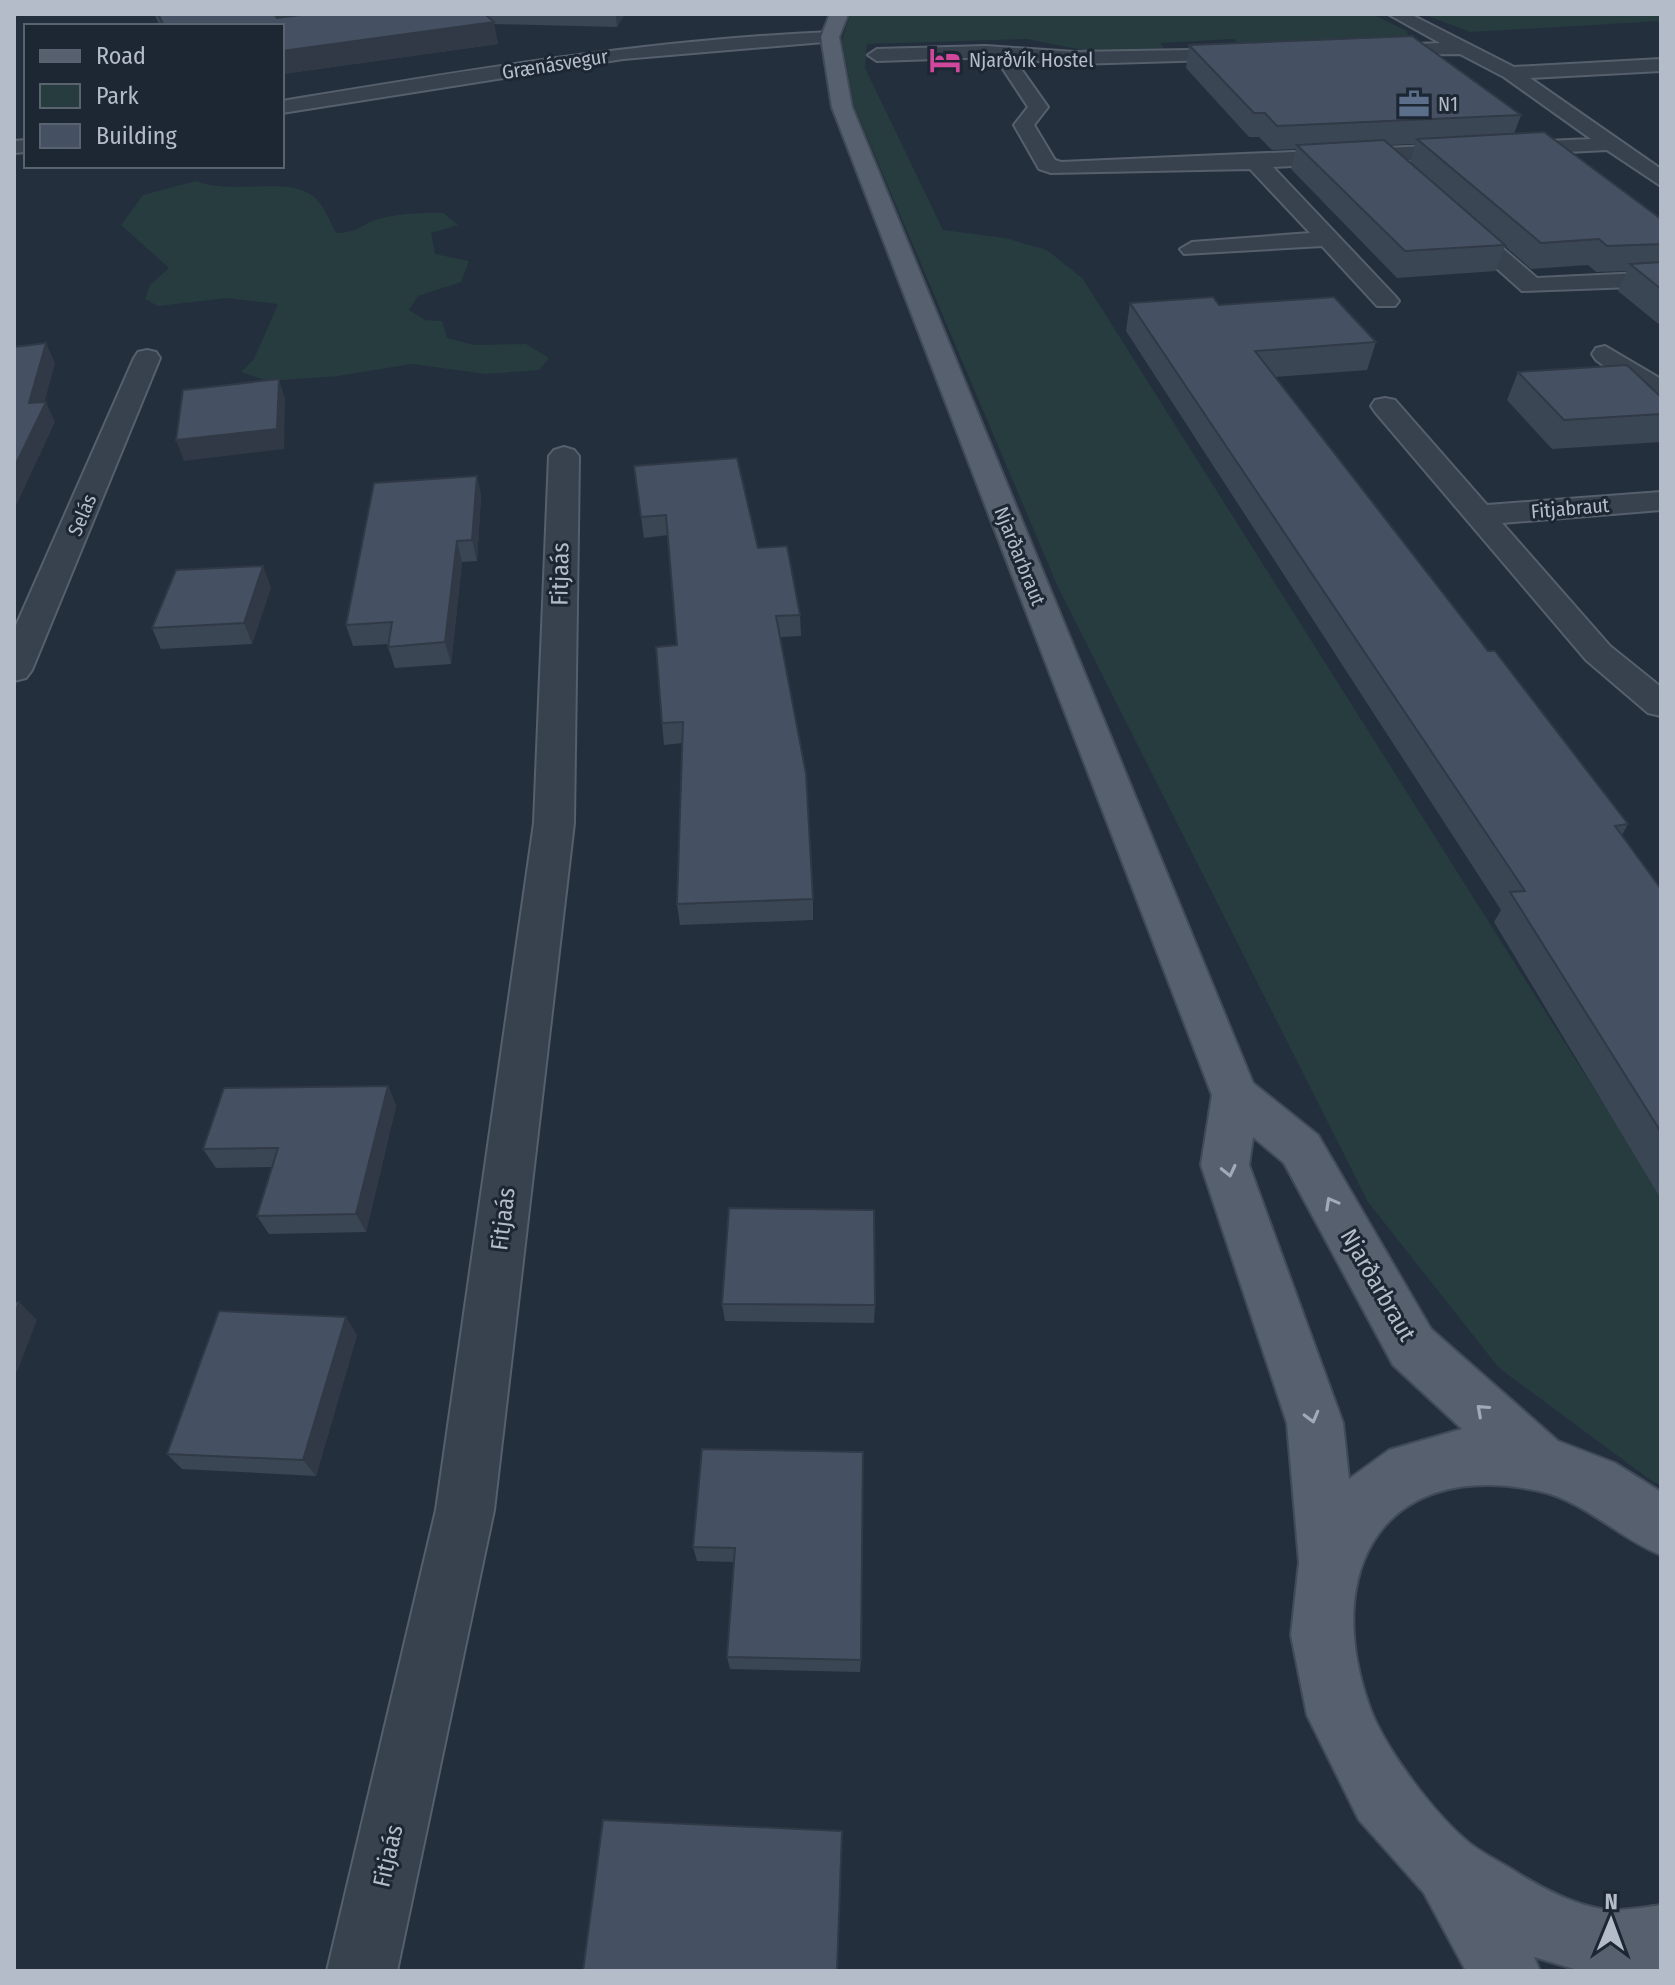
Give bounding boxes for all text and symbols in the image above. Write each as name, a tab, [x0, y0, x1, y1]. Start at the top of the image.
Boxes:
legend	[24, 24, 284, 168]
text: Road	[96, 42, 146, 70]
hotel icon: Njarðvík Hostel	[928, 43, 962, 77]
street label: Grænásvegur	[500, 44, 610, 84]
place label: Njarðvík Hostel	[969, 48, 1093, 72]
text: Park	[96, 82, 139, 110]
office icon: N1	[1397, 87, 1431, 121]
place label: N1	[1438, 92, 1458, 116]
text: Building	[96, 122, 178, 150]
street label: Selás	[63, 490, 101, 540]
street label: Fitjabraut	[1530, 493, 1611, 523]
street label: Njarðarbraut	[989, 503, 1051, 609]
street label: Fitjaás	[545, 542, 575, 606]
one-way arrow	[1220, 1164, 1237, 1178]
street label: Fitjaás	[485, 1186, 521, 1252]
one-way arrow	[1325, 1197, 1341, 1211]
street label: Njarðarbraut	[1335, 1224, 1421, 1346]
one-way arrow	[1477, 1406, 1492, 1420]
one-way arrow	[1303, 1410, 1319, 1424]
street label: Fitjaás	[367, 1822, 409, 1890]
north arrow	[1571, 1881, 1651, 1961]
text: N	[1605, 1888, 1618, 1915]

